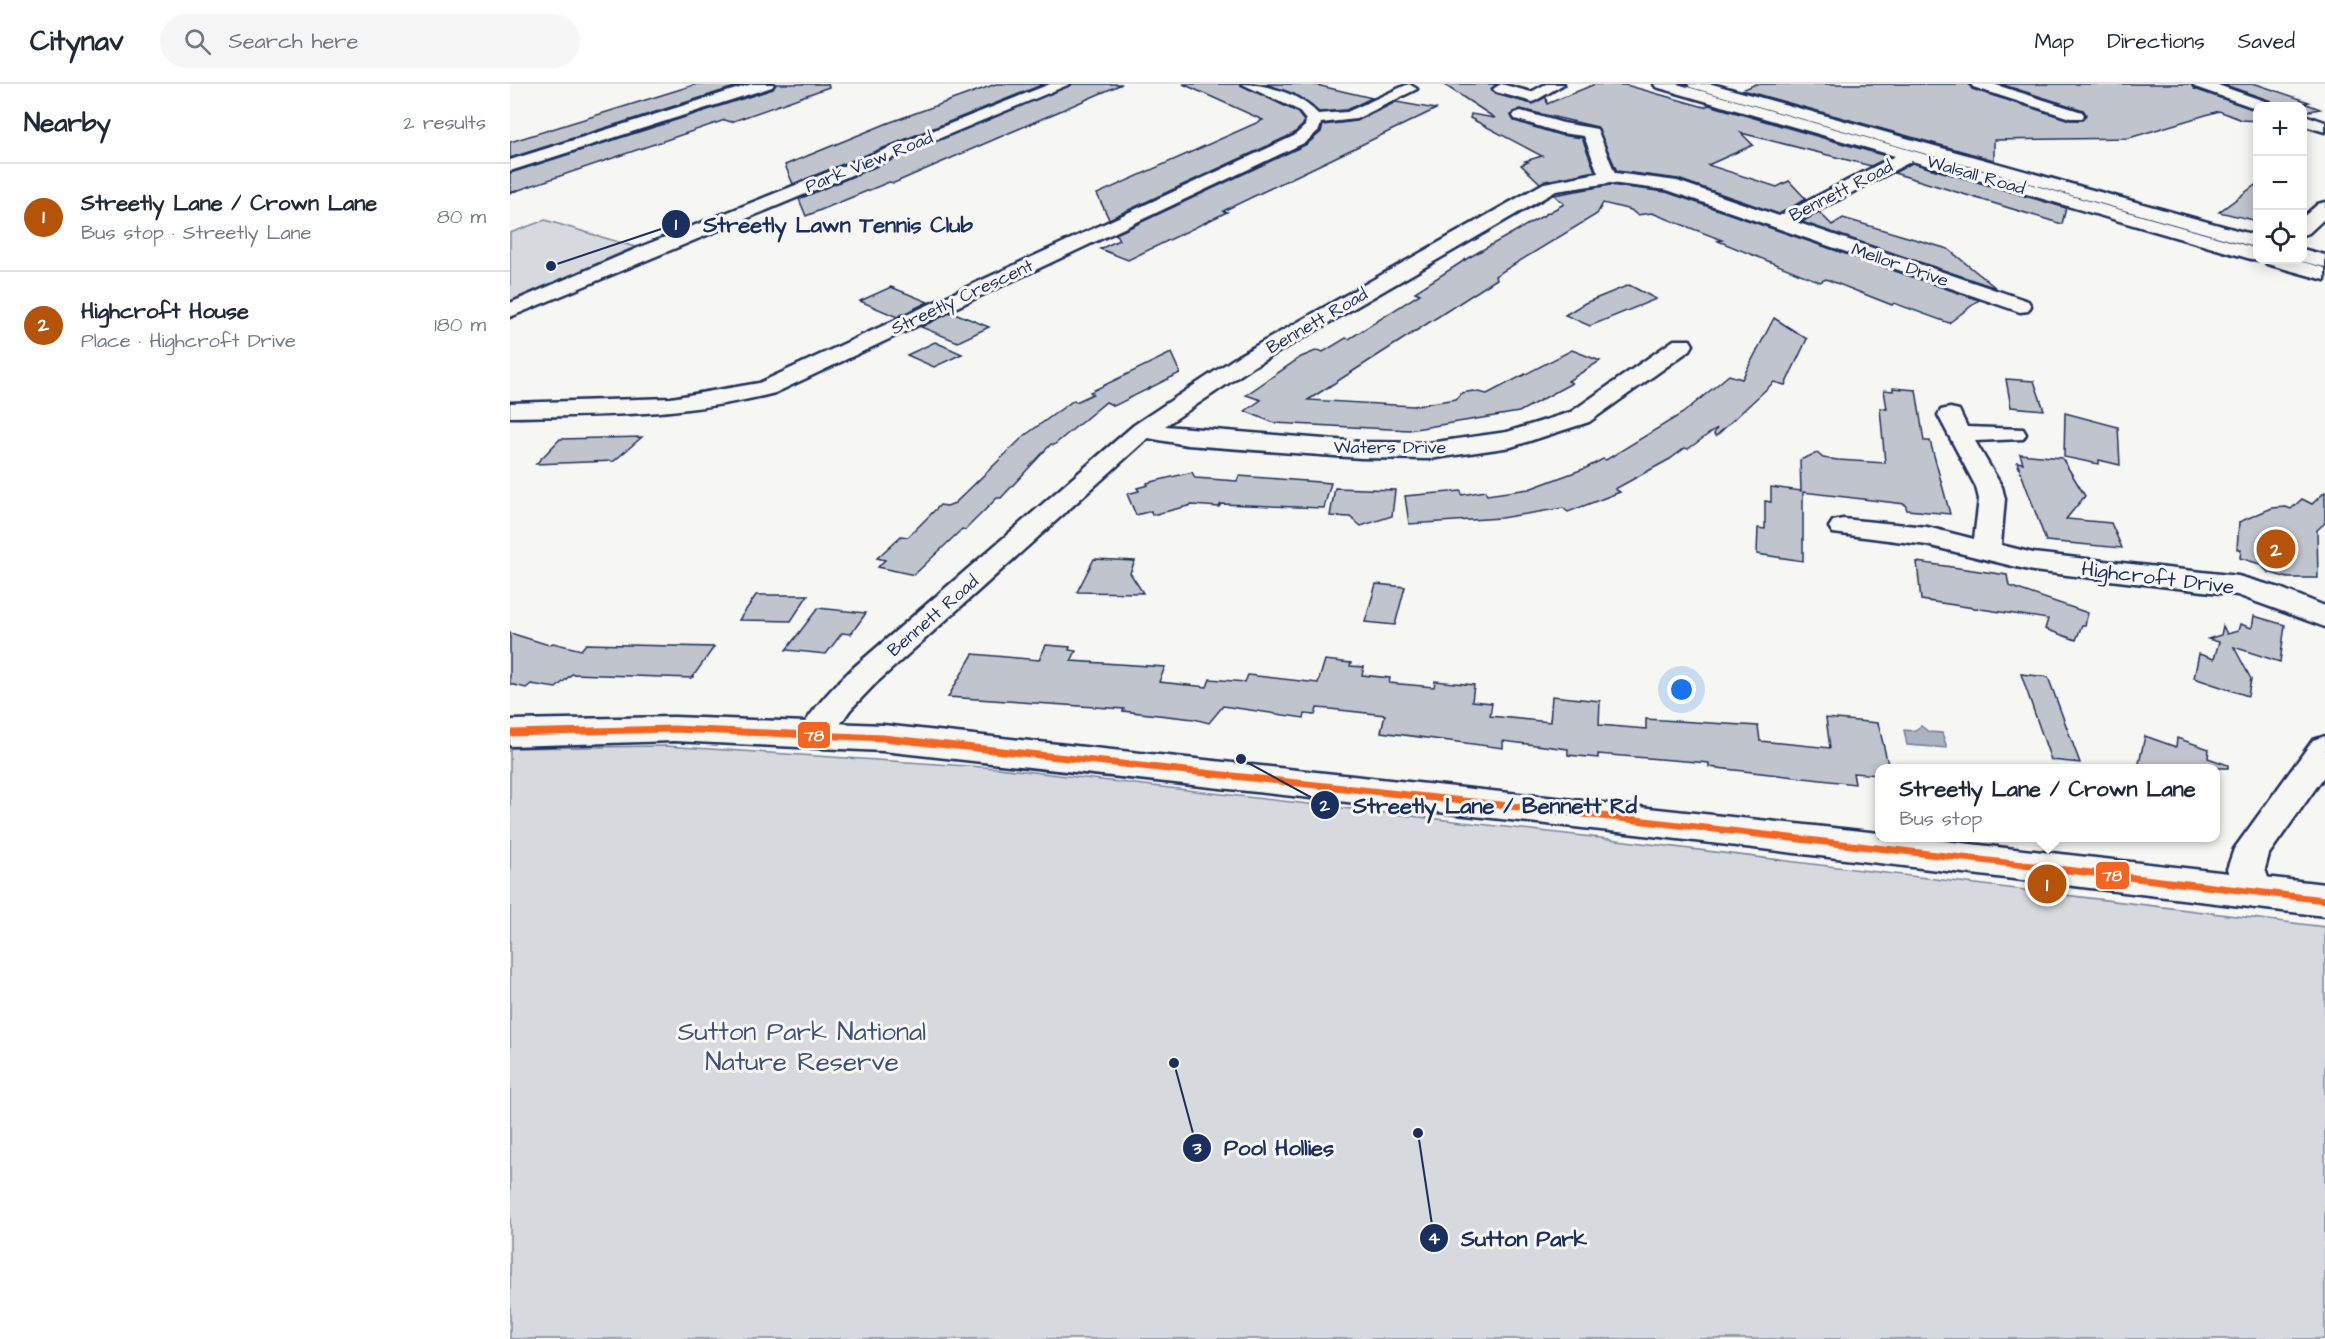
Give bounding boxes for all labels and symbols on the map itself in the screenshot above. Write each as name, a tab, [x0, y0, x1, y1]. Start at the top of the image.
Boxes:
street label: Park View Road	[801, 125, 937, 199]
street label: Walsall Road	[1924, 149, 2028, 201]
street label: Bennett Road	[1785, 154, 1897, 228]
callout: Streetly Lawn Tennis Club	[661, 204, 985, 244]
text: Streetly Lawn Tennis Club	[702, 210, 973, 243]
text: 1	[675, 212, 678, 237]
street label: Mellor Drive	[1848, 237, 1952, 293]
street label: Streetly Crescent	[887, 253, 1038, 342]
street label: Bennett Road	[1262, 282, 1372, 360]
street label: Waters Drive	[1334, 435, 1447, 460]
pin: 2	[2256, 526, 2296, 572]
street label: Highcroft Drive	[2080, 554, 2236, 604]
street label: Bennett Road	[882, 569, 984, 663]
your location	[1667, 675, 1696, 704]
line badge: 78	[797, 721, 831, 749]
text: 78	[803, 725, 825, 747]
callout: Streetly Lane / Bennett Rd	[1310, 785, 1649, 825]
text: Streetly Lane / Bennett Rd	[1352, 791, 1638, 824]
text: 2	[1319, 793, 1331, 818]
line badge: 78	[2095, 861, 2130, 890]
pin: 1	[2028, 862, 2066, 906]
text: 78	[2101, 865, 2123, 887]
park label: Sutton Park National Nature Reserve	[678, 1014, 926, 1080]
callout: Pool Hollies	[1182, 1128, 1346, 1168]
text: Pool Hollies	[1224, 1133, 1334, 1164]
text: 3	[1191, 1136, 1202, 1161]
callout: Sutton Park	[1419, 1218, 1599, 1258]
text: Sutton Park	[1460, 1224, 1588, 1255]
text: 4	[1428, 1226, 1441, 1251]

